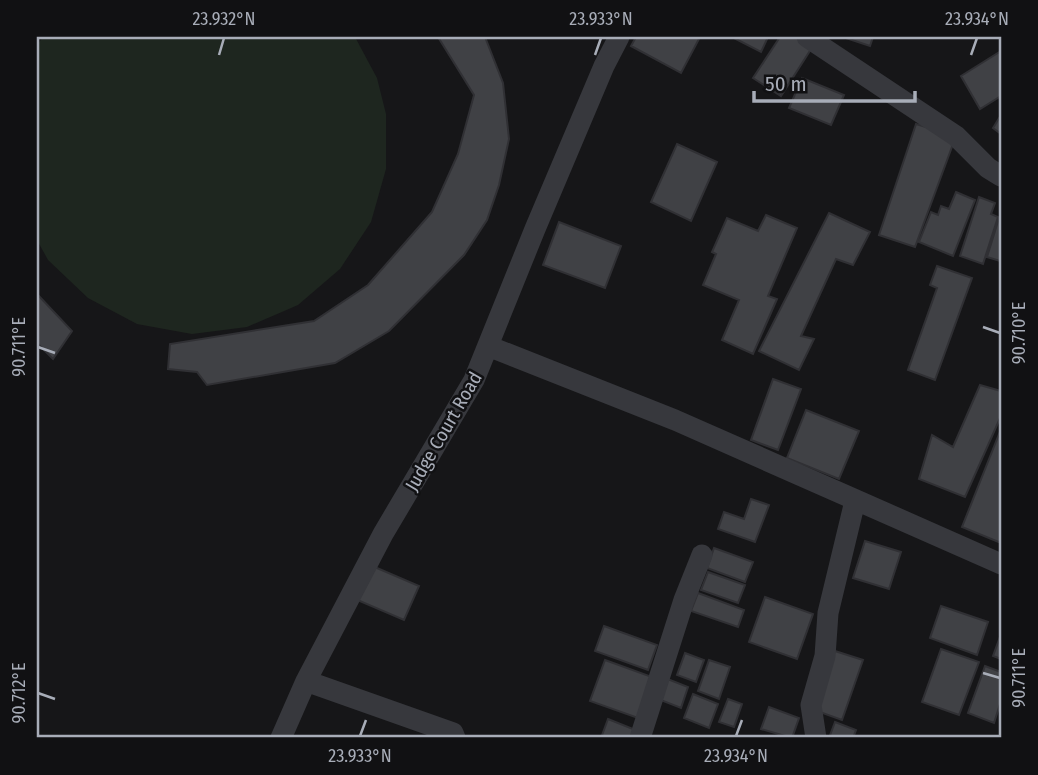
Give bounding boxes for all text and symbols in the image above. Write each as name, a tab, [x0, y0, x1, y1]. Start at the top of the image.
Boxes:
text: 23.932°N	[192, 8, 256, 30]
text: 23.933°N	[569, 8, 633, 30]
text: 23.934°N	[945, 8, 1009, 30]
scale bar	[754, 60, 916, 104]
text: 50 m	[765, 71, 807, 97]
text: 90.710°E	[1008, 302, 1030, 364]
text: 90.711°E	[8, 317, 30, 377]
street label: Judge Court Road	[400, 368, 487, 495]
text: 90.711°E	[1008, 648, 1030, 708]
text: 90.712°E	[8, 663, 30, 723]
text: 23.933°N	[328, 745, 392, 767]
text: 23.934°N	[704, 745, 768, 767]

